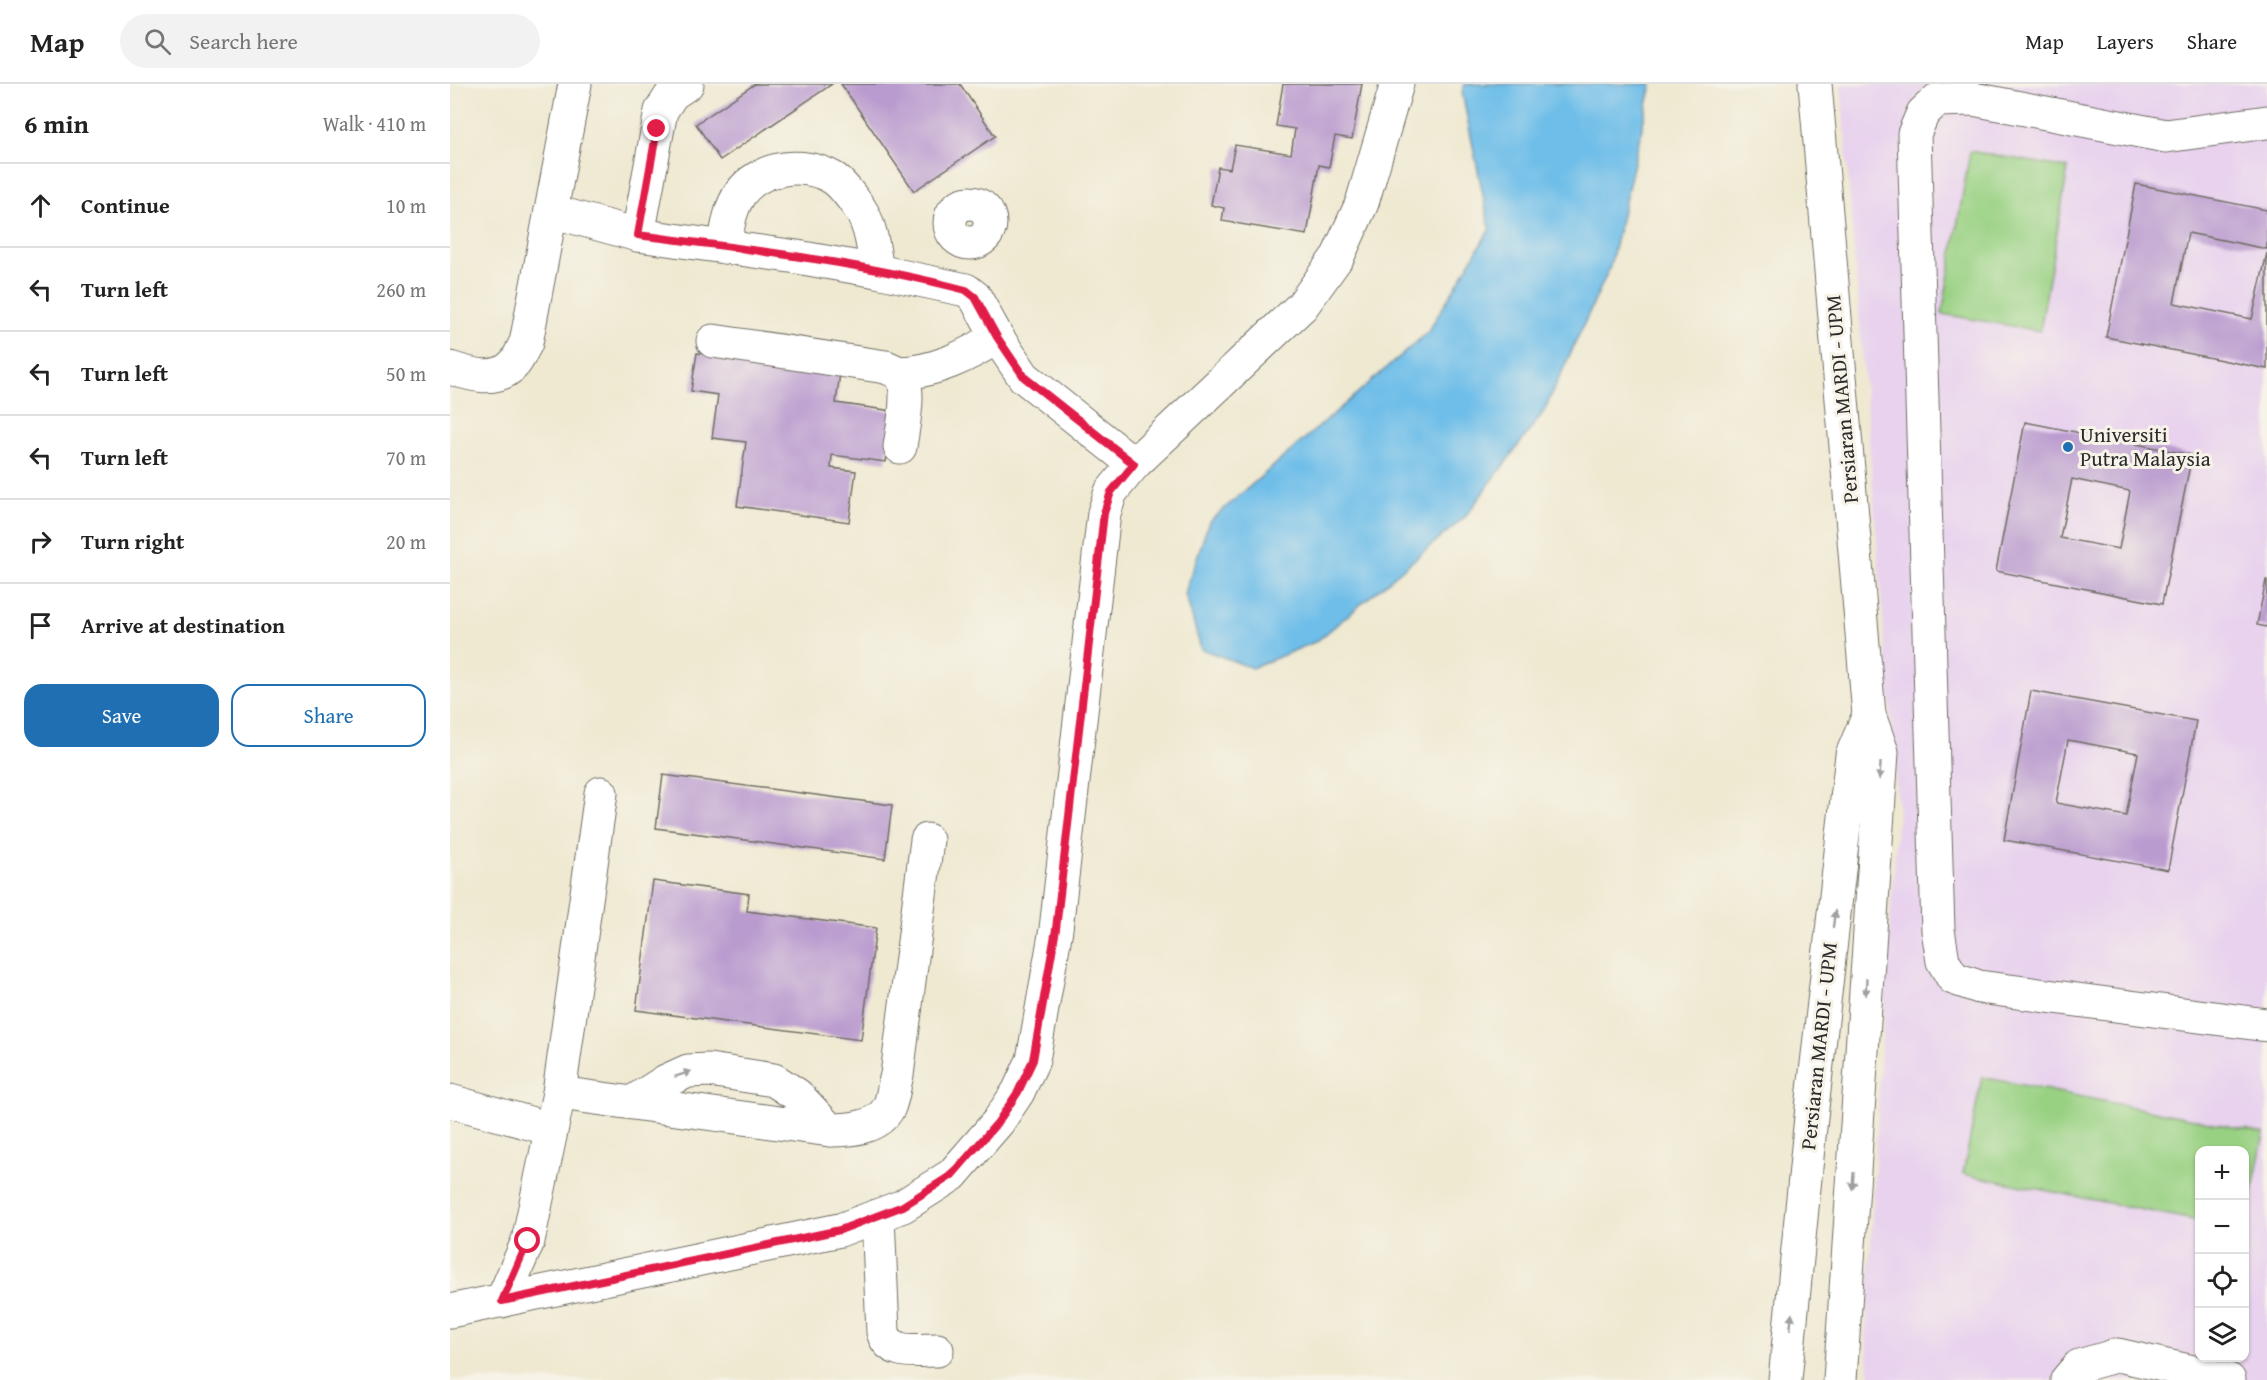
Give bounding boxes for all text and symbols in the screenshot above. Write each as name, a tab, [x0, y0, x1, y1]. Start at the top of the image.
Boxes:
search box	[120, 14, 540, 68]
text: Map	[30, 21, 84, 62]
icon: search	[141, 25, 174, 58]
text: Search here	[189, 25, 298, 57]
text: Map	[2025, 26, 2064, 57]
text: Layers	[2097, 26, 2154, 57]
text: Share	[2187, 26, 2237, 57]
text: 6 min	[24, 104, 89, 143]
text: Walk · 410 m	[323, 109, 426, 138]
route end	[643, 115, 669, 141]
icon: ahead	[24, 189, 57, 222]
text: Continue	[81, 189, 170, 221]
text: 10 m	[386, 191, 426, 220]
icon: left	[24, 273, 57, 306]
text: Turn left	[81, 273, 168, 305]
text: 260 m	[376, 275, 426, 304]
street label: Persiaran MARDI - UPM	[1817, 294, 1866, 504]
icon: left	[24, 357, 57, 390]
text: Turn left	[81, 357, 168, 389]
text: 50 m	[386, 359, 426, 388]
place label: Universiti Putra Malaysia	[2080, 419, 2211, 474]
marker: Universiti Putra Malaysia	[2061, 440, 2075, 454]
icon: left	[24, 441, 57, 474]
text: Turn left	[81, 441, 168, 473]
text: 70 m	[386, 443, 426, 472]
icon: right	[24, 525, 57, 558]
text: Turn right	[81, 525, 184, 557]
text: 20 m	[386, 527, 426, 556]
icon: arrive	[24, 609, 57, 642]
text: Arrive at destination	[81, 609, 285, 641]
button: Save	[24, 684, 219, 747]
button: Share	[231, 684, 426, 747]
one-way arrow	[1876, 762, 1885, 781]
one-way arrow	[1829, 909, 1838, 928]
street label: Persiaran MARDI - UPM	[1792, 940, 1845, 1151]
one-way arrow	[1861, 977, 1870, 996]
one-way arrow	[675, 1069, 693, 1079]
map controls	[2195, 1146, 2249, 1362]
button: +	[2195, 1146, 2249, 1200]
one-way arrow	[1848, 1172, 1857, 1191]
button: −	[2195, 1200, 2249, 1254]
route start	[514, 1227, 540, 1253]
button: locate	[2195, 1254, 2249, 1308]
button: layers	[2195, 1308, 2249, 1362]
one-way arrow	[1786, 1312, 1796, 1331]

